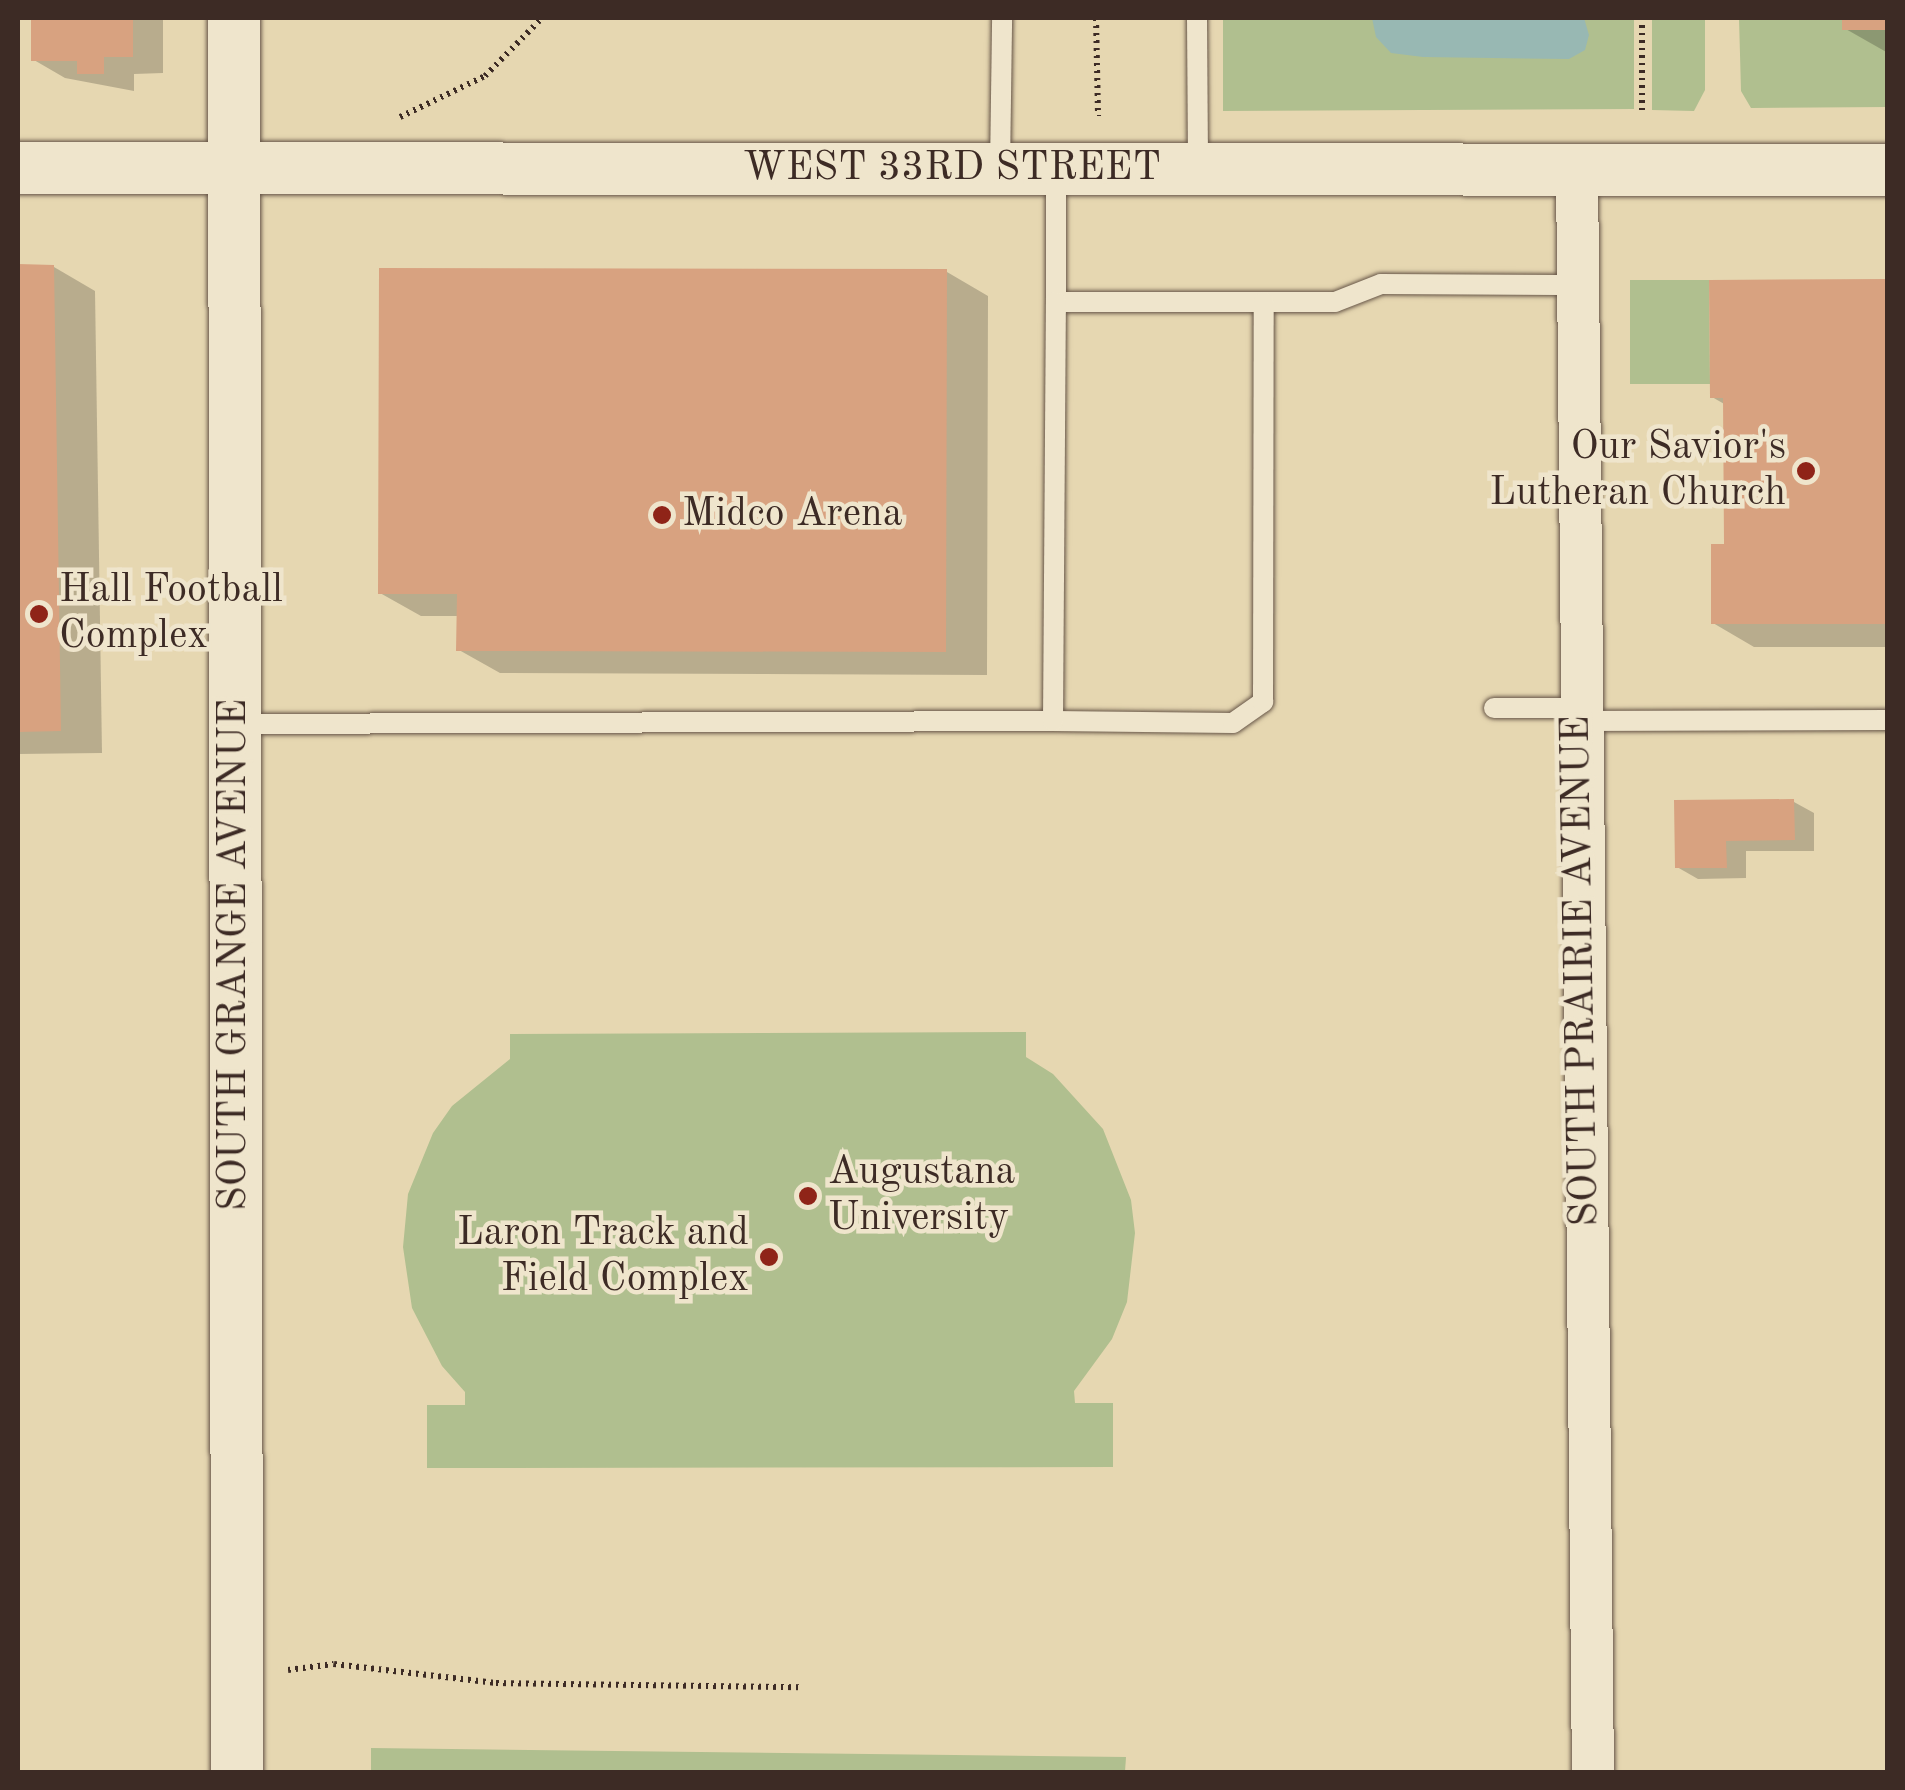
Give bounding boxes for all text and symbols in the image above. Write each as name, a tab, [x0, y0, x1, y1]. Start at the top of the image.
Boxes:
street label: WEST 33RD STREET	[743, 145, 1161, 193]
place label: Our Savior's Lutheran Church	[1489, 424, 1786, 518]
marker: Our Savior's Lutheran Church	[1795, 460, 1817, 482]
place label: Midco Arena	[682, 491, 902, 539]
marker: Midco Arena	[651, 504, 673, 526]
place label: Hall Football Complex	[59, 567, 283, 661]
marker: Hall Football Complex	[28, 603, 50, 625]
street label: SOUTH GRANGE AVENUE	[211, 699, 259, 1211]
street label: SOUTH PRAIRIE AVENUE	[1554, 715, 1610, 1227]
place label: Augustana University	[828, 1149, 1015, 1243]
marker: Augustana University	[797, 1185, 819, 1207]
place label: Laron Track and Field Complex	[457, 1210, 749, 1304]
marker: Laron Track and Field Complex	[758, 1246, 780, 1268]

